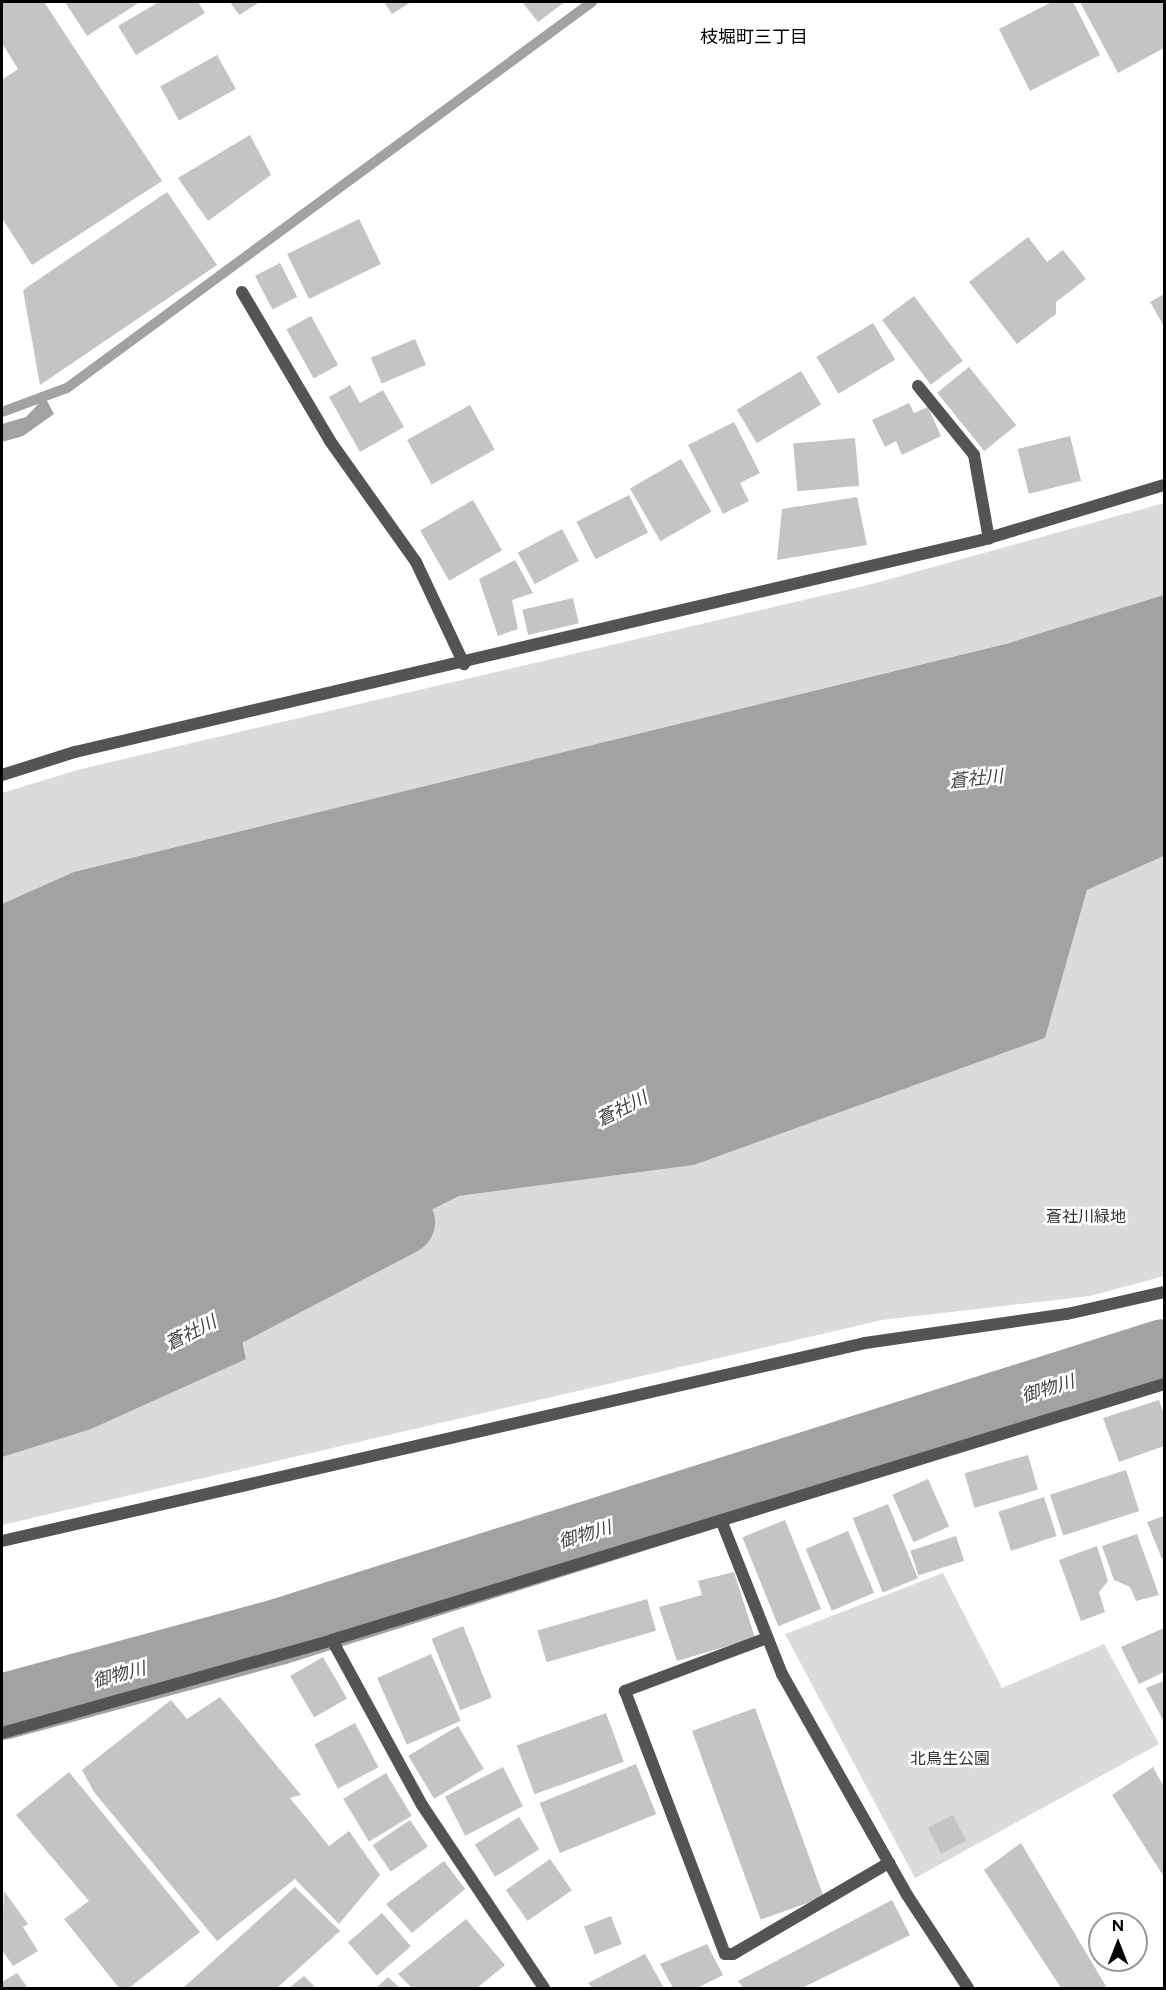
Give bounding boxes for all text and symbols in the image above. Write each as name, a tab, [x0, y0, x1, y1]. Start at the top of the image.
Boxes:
district label: 枝堀町三丁目	[700, 26, 808, 48]
water label: 蒼社川	[948, 765, 1004, 793]
water label: 蒼社川	[593, 1087, 651, 1131]
park label: 蒼社川緑地	[1046, 1207, 1126, 1227]
water label: 蒼社川	[162, 1311, 220, 1355]
water label: 御物川	[1019, 1371, 1077, 1407]
water label: 御物川	[556, 1517, 614, 1553]
water label: 御物川	[90, 1658, 148, 1692]
park label: 北鳥生公園	[910, 1749, 990, 1769]
north arrow	[1088, 1912, 1148, 1972]
text: N	[1112, 1916, 1124, 1935]

